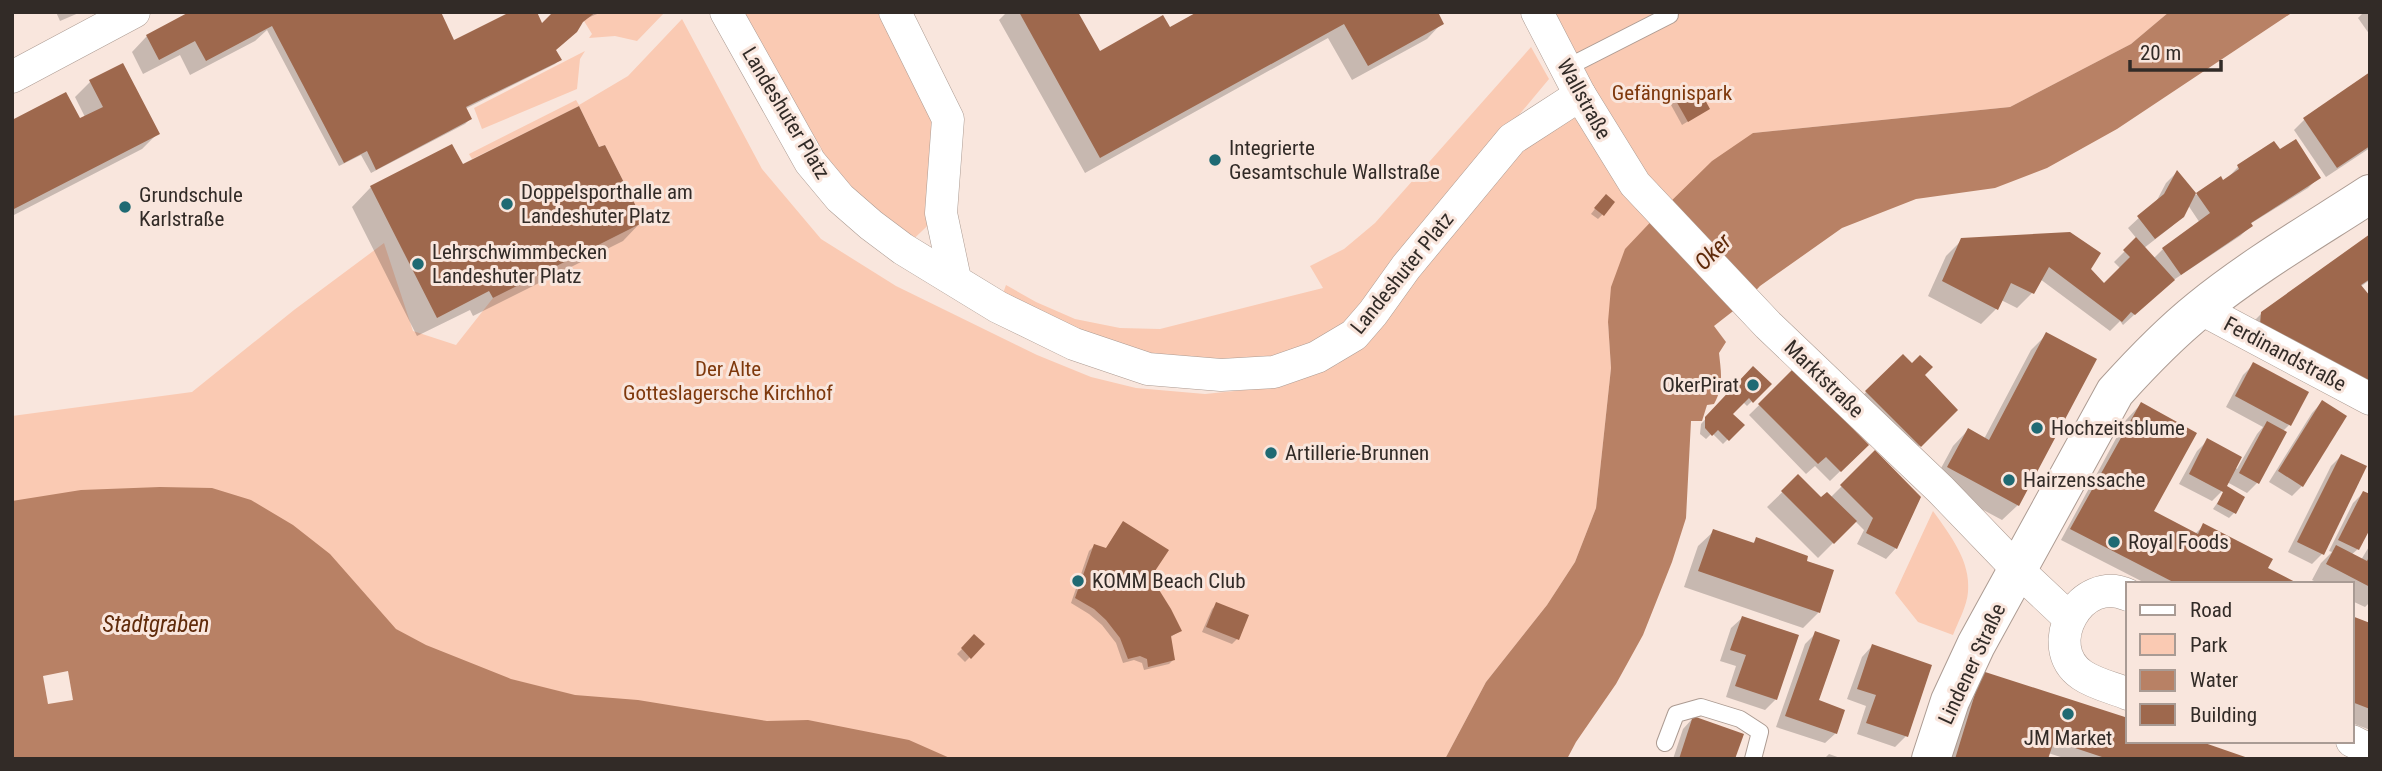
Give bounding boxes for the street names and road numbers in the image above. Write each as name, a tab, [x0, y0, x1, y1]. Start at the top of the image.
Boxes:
street label: Landeshuter Platz	[737, 43, 835, 183]
street label: Wallstraße	[1552, 55, 1616, 143]
street label: Landeshuter Platz	[1346, 207, 1458, 339]
street label: Ferdinandstraße	[2220, 312, 2350, 396]
street label: Marktstraße	[1779, 335, 1869, 423]
street label: Lindener Straße	[1934, 600, 2011, 728]

